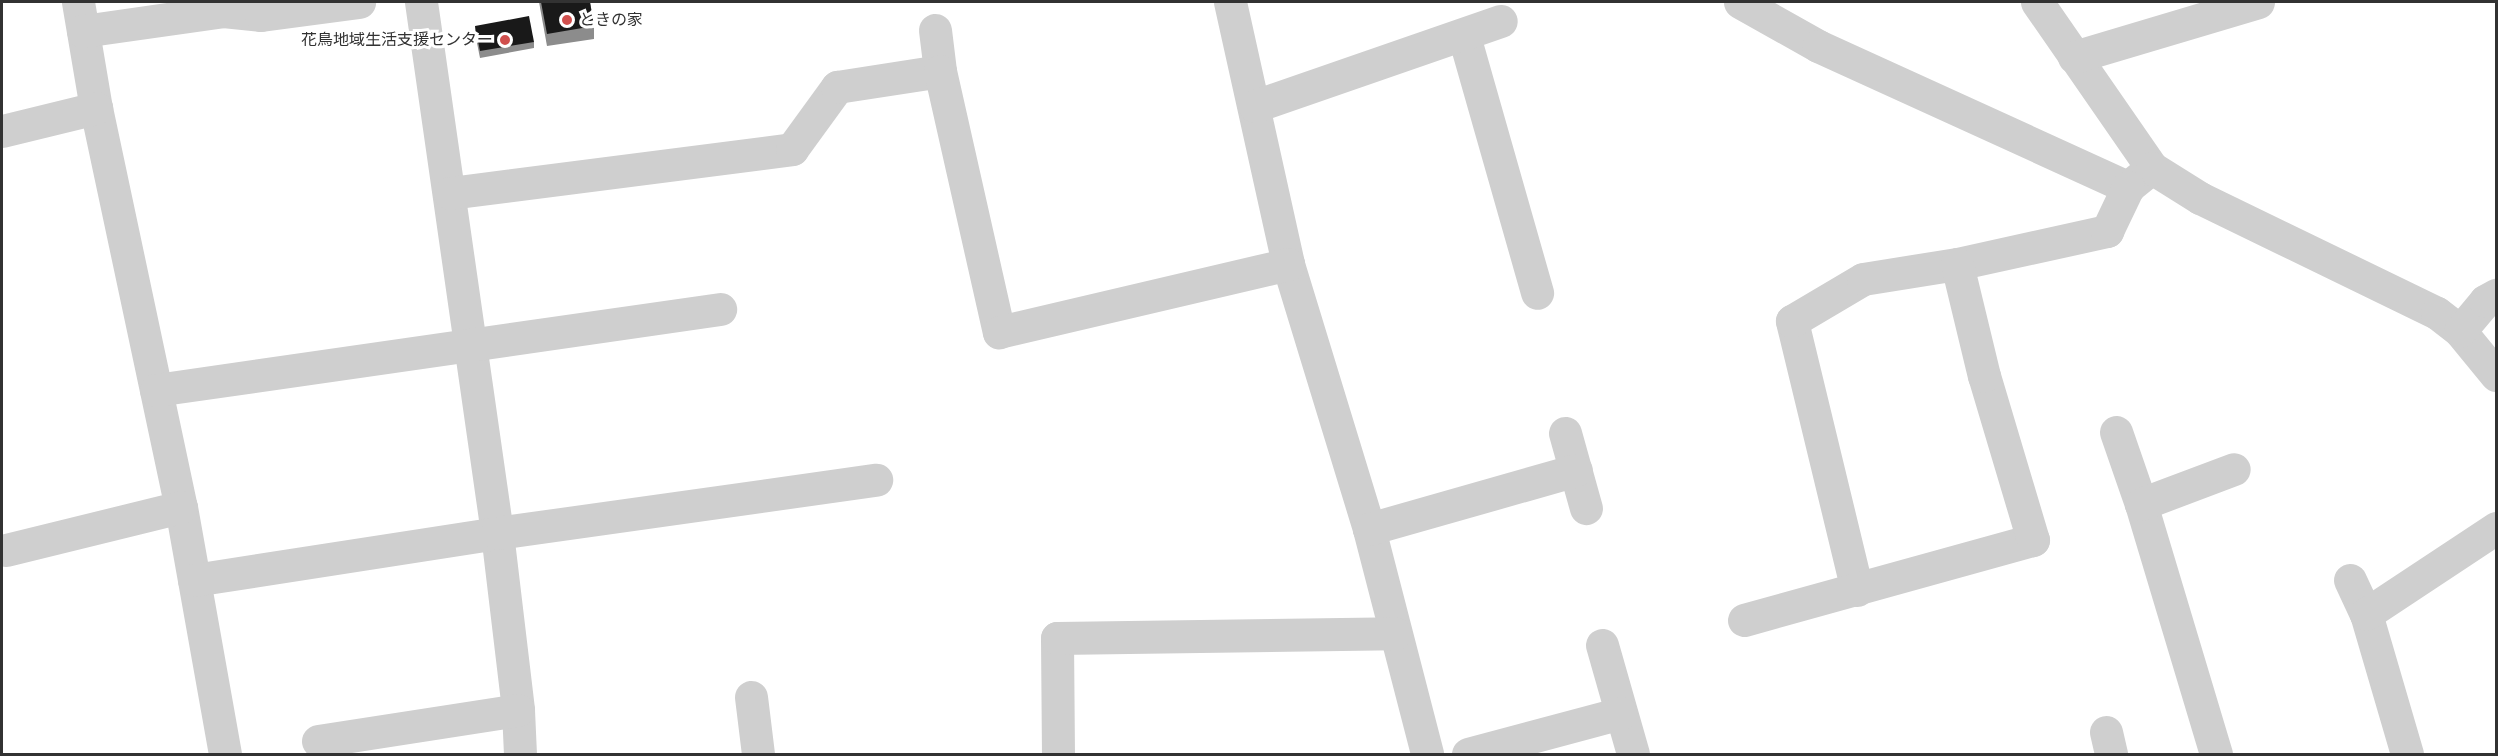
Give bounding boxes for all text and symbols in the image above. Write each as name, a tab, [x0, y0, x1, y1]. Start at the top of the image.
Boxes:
place label: ときの家	[579, 10, 643, 30]
marker: ときの家	[560, 13, 574, 27]
place label: 花鳥地域生活支援センター	[301, 30, 493, 50]
marker: 花鳥地域生活支援センター	[498, 33, 512, 47]

